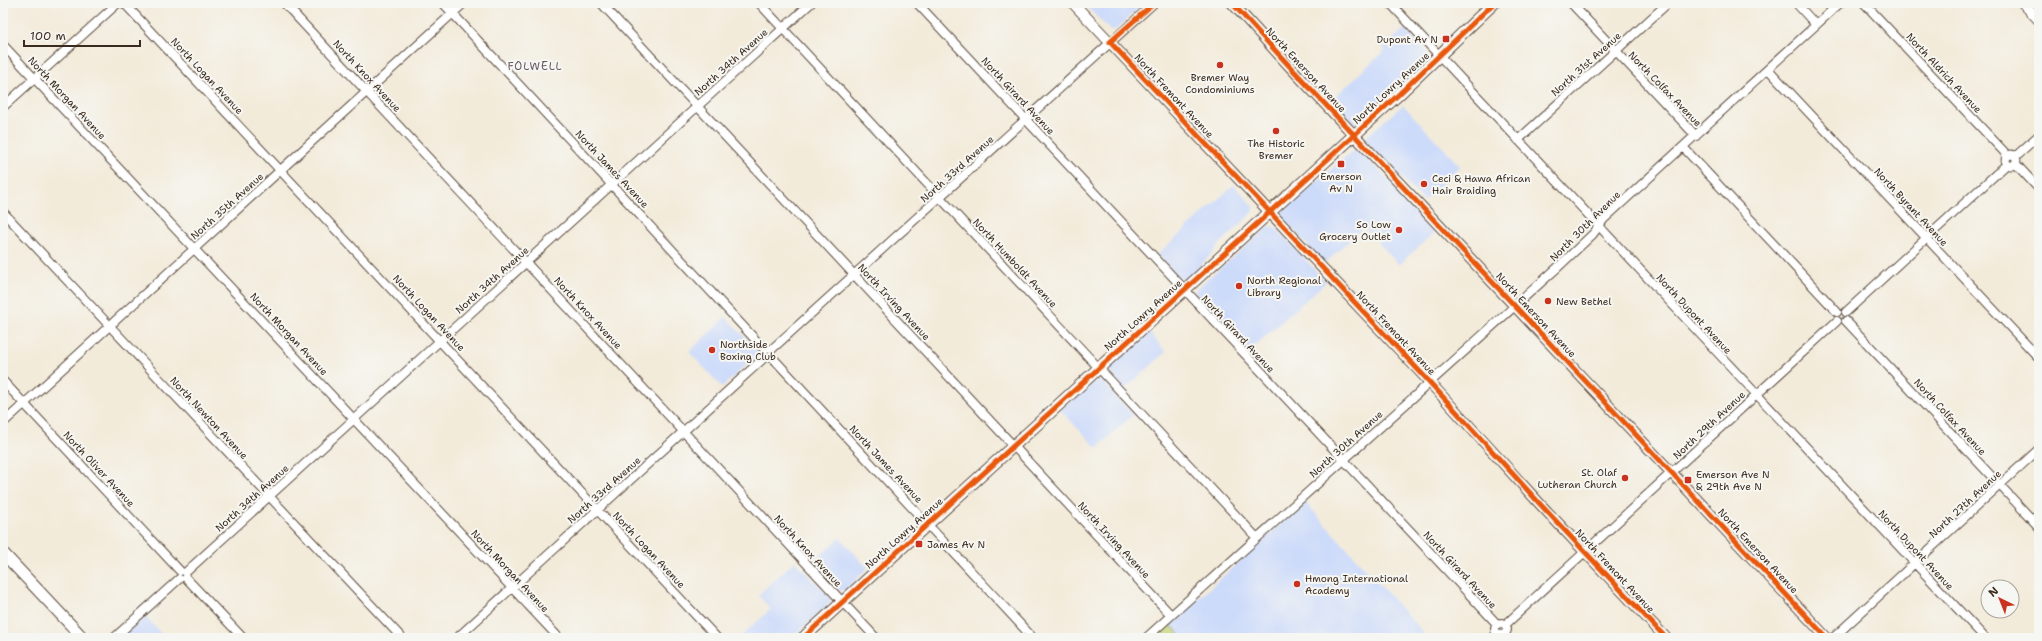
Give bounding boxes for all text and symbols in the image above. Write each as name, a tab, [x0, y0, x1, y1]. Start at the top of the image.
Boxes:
scale bar	[24, 22, 140, 48]
street label: North 34th Avenue	[692, 25, 771, 98]
street label: North Emerson Avenue	[1263, 25, 1349, 116]
text: 100 m	[30, 28, 66, 44]
street label: North 31st Avenue	[1548, 29, 1624, 99]
street label: North Aldrich Avenue	[1903, 30, 1985, 116]
place label: Dupont Av N	[1377, 33, 1438, 46]
marker: Dupont Av N	[1441, 34, 1451, 44]
street label: North Logan Avenue	[168, 35, 246, 117]
street label: North Knox Avenue	[330, 37, 404, 115]
street label: North Lowry Avenue	[1350, 49, 1432, 127]
street label: North Colfax Avenue	[1626, 49, 1705, 130]
street label: North Fremont Avenue	[1132, 51, 1217, 141]
street label: North Morgan Avenue	[25, 54, 109, 142]
street label: North Girard Avenue	[979, 54, 1058, 138]
district label: FOLWELL	[508, 59, 562, 74]
marker: Bremer Way Condominiums	[1215, 60, 1225, 70]
place label: Bremer Way Condominiums	[1185, 71, 1255, 96]
marker: The Historic Bremer	[1271, 126, 1281, 136]
street label: North James Avenue	[573, 127, 652, 211]
street label: North 33rd Avenue	[918, 132, 997, 205]
place label: The Historic Bremer	[1247, 137, 1305, 162]
marker: Emerson Av N	[1336, 159, 1346, 169]
street label: North Byrant Avenue	[1871, 165, 1951, 249]
street label: North 35th Avenue	[188, 170, 266, 242]
place label: Emerson Av N	[1320, 170, 1362, 195]
place label: Ceci & Hawa African Hair Braiding	[1432, 172, 1530, 197]
marker: Ceci & Hawa African Hair Braiding	[1419, 179, 1429, 189]
street label: North 30th Avenue	[1547, 188, 1623, 264]
street label: North Humboldt Avenue	[970, 216, 1060, 311]
place label: So Low Grocery Outlet	[1319, 218, 1391, 243]
marker: So Low Grocery Outlet	[1394, 225, 1404, 235]
street label: North 34th Avenue	[453, 243, 532, 316]
street label: North Irving Avenue	[855, 261, 933, 343]
street label: North Emerson Avenue	[1493, 270, 1579, 361]
street label: North Dupont Avenue	[1653, 271, 1735, 357]
street label: North Logan Avenue	[390, 272, 468, 354]
street label: North Knox Avenue	[551, 274, 625, 352]
place label: North Regional Library	[1247, 274, 1321, 299]
street label: North Lowry Avenue	[1101, 276, 1185, 353]
marker: North Regional Library	[1234, 281, 1244, 291]
street label: North Fremont Avenue	[1354, 288, 1439, 378]
street label: North Morgan Avenue	[247, 290, 331, 378]
street label: North Girard Avenue	[1199, 292, 1278, 376]
place label: New Bethel	[1556, 295, 1611, 308]
marker: New Bethel	[1543, 296, 1553, 306]
place label: Northside Boxing Club	[720, 338, 776, 363]
marker: Northside Boxing Club	[707, 345, 717, 355]
street label: North Newton Avenue	[167, 374, 251, 462]
street label: North Colfax Avenue	[1911, 376, 1989, 458]
street label: North 29th Avenue	[1670, 388, 1748, 462]
street label: North 30th Avenue	[1306, 407, 1386, 481]
street label: North James Avenue	[847, 422, 926, 506]
street label: North Oliver Avenue	[61, 428, 138, 510]
street label: North 33rd Avenue	[565, 453, 644, 526]
street label: North 34th Avenue	[213, 461, 292, 534]
place label: St. Olaf Lutheran Church	[1538, 466, 1617, 491]
street label: North 27th Avenue	[1926, 467, 2004, 541]
place label: Emerson Ave N & 29th Ave N	[1696, 468, 1770, 493]
marker: St. Olaf Lutheran Church	[1620, 473, 1630, 483]
marker: Emerson Ave N & 29th Ave N	[1683, 475, 1693, 485]
street label: North Lowry Avenue	[862, 494, 946, 571]
street label: North Irving Avenue	[1075, 499, 1153, 581]
street label: North Emerson Avenue	[1715, 506, 1801, 597]
street label: North Dupont Avenue	[1875, 507, 1957, 593]
street label: North Logan Avenue	[610, 509, 688, 591]
street label: North Knox Avenue	[771, 512, 845, 590]
street label: North Fremont Avenue	[1573, 526, 1658, 616]
street label: North Morgan Avenue	[468, 527, 552, 615]
street label: North Girard Avenue	[1421, 528, 1500, 612]
place label: James Av N	[927, 538, 985, 551]
marker: James Av N	[914, 539, 924, 549]
place label: Hmong International Academy	[1305, 572, 1408, 597]
marker: Hmong International Academy	[1292, 579, 1302, 589]
north arrow	[1980, 579, 2020, 619]
text: N	[1985, 583, 2002, 601]

